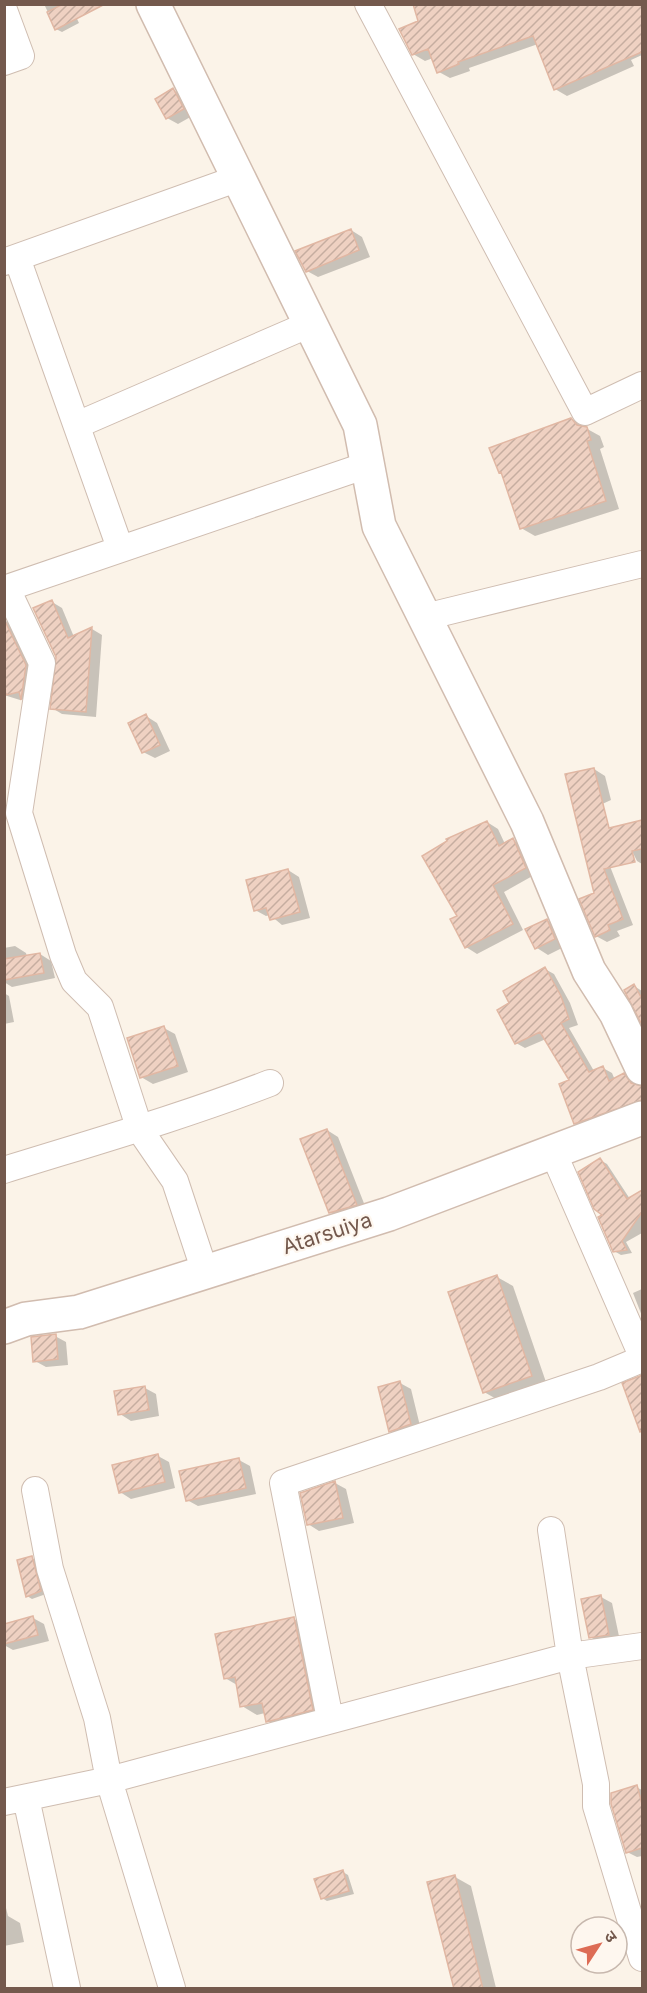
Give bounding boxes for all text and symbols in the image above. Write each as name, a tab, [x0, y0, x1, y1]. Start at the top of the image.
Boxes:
street label: Atarsuiya	[279, 1207, 375, 1259]
north arrow	[569, 1915, 629, 1975]
text: उ	[600, 1927, 622, 1946]

